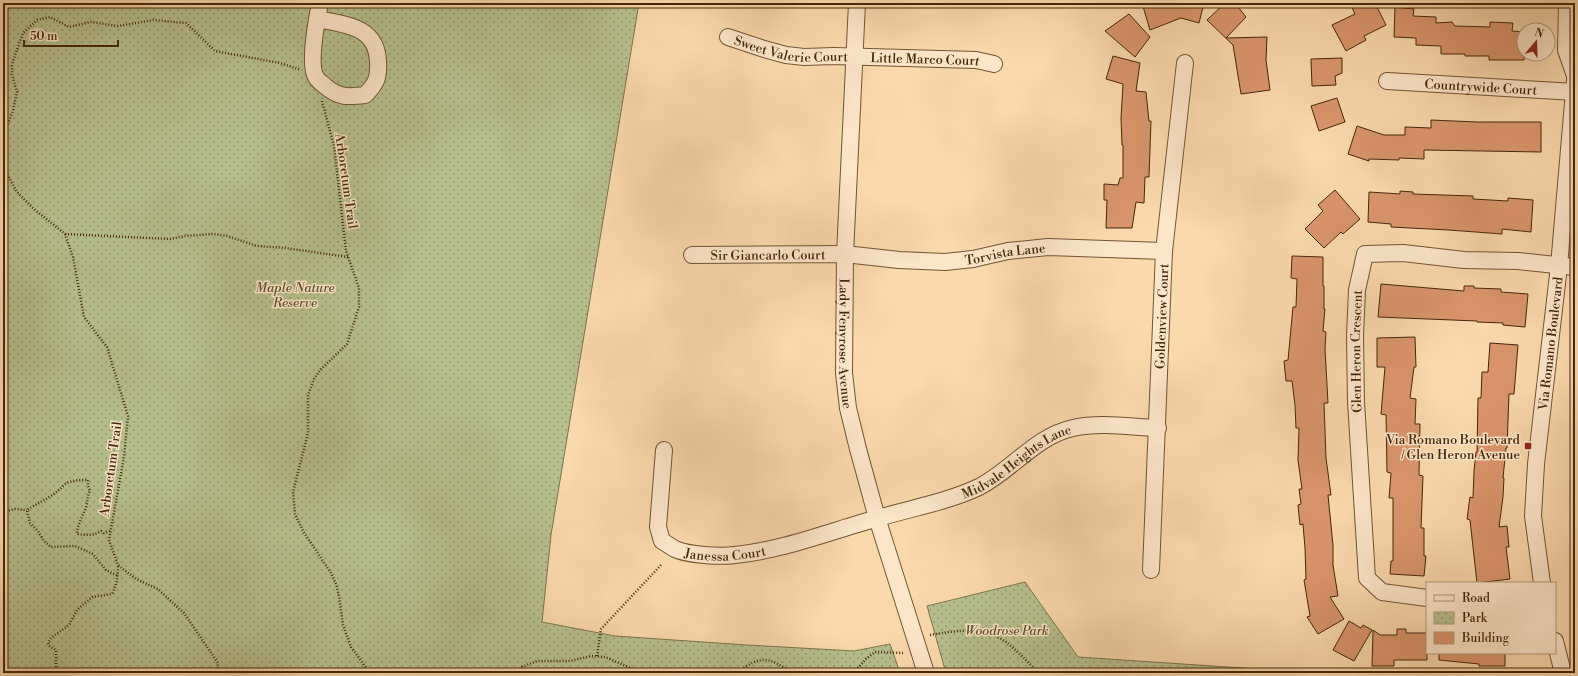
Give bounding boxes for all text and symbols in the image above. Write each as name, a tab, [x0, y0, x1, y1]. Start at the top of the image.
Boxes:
scale bar	[24, 22, 118, 48]
north arrow	[1516, 22, 1556, 62]
text: N	[1533, 25, 1546, 42]
text: 50 m	[30, 29, 58, 44]
street label: Sweet Valerie Court	[732, 33, 848, 66]
street label: Little Marco Court	[870, 50, 982, 70]
street label: Countrywide Court	[1424, 76, 1538, 99]
street label: Arboretum Trail	[331, 131, 361, 230]
street label: Torvista Lane	[964, 240, 1047, 269]
street label: Sir Giancarlo Court	[710, 247, 826, 264]
street label: Goldenview Court	[1152, 263, 1173, 369]
street label: Via Romano Boulevard	[1535, 275, 1567, 412]
street label: Lady Fenyrose Avenue	[835, 278, 855, 410]
park label: Maple Nature Reserve	[256, 280, 334, 311]
street label: Glen Heron Crescent	[1348, 289, 1366, 413]
street label: Arboretum Trail	[96, 420, 126, 519]
street label: Midvale Heights Lane	[959, 422, 1074, 503]
place label: Via Romano Boulevard / Glen Heron Avenue	[1385, 432, 1521, 463]
marker: Via Romano Boulevard / Glen Heron Avenue	[1523, 441, 1533, 451]
street label: Janessa Court	[682, 543, 768, 565]
legend	[1426, 582, 1556, 654]
text: Road	[1462, 591, 1490, 606]
text: Park	[1462, 611, 1488, 626]
park label: Woodrose Park	[965, 623, 1049, 639]
text: Building	[1461, 631, 1510, 646]

